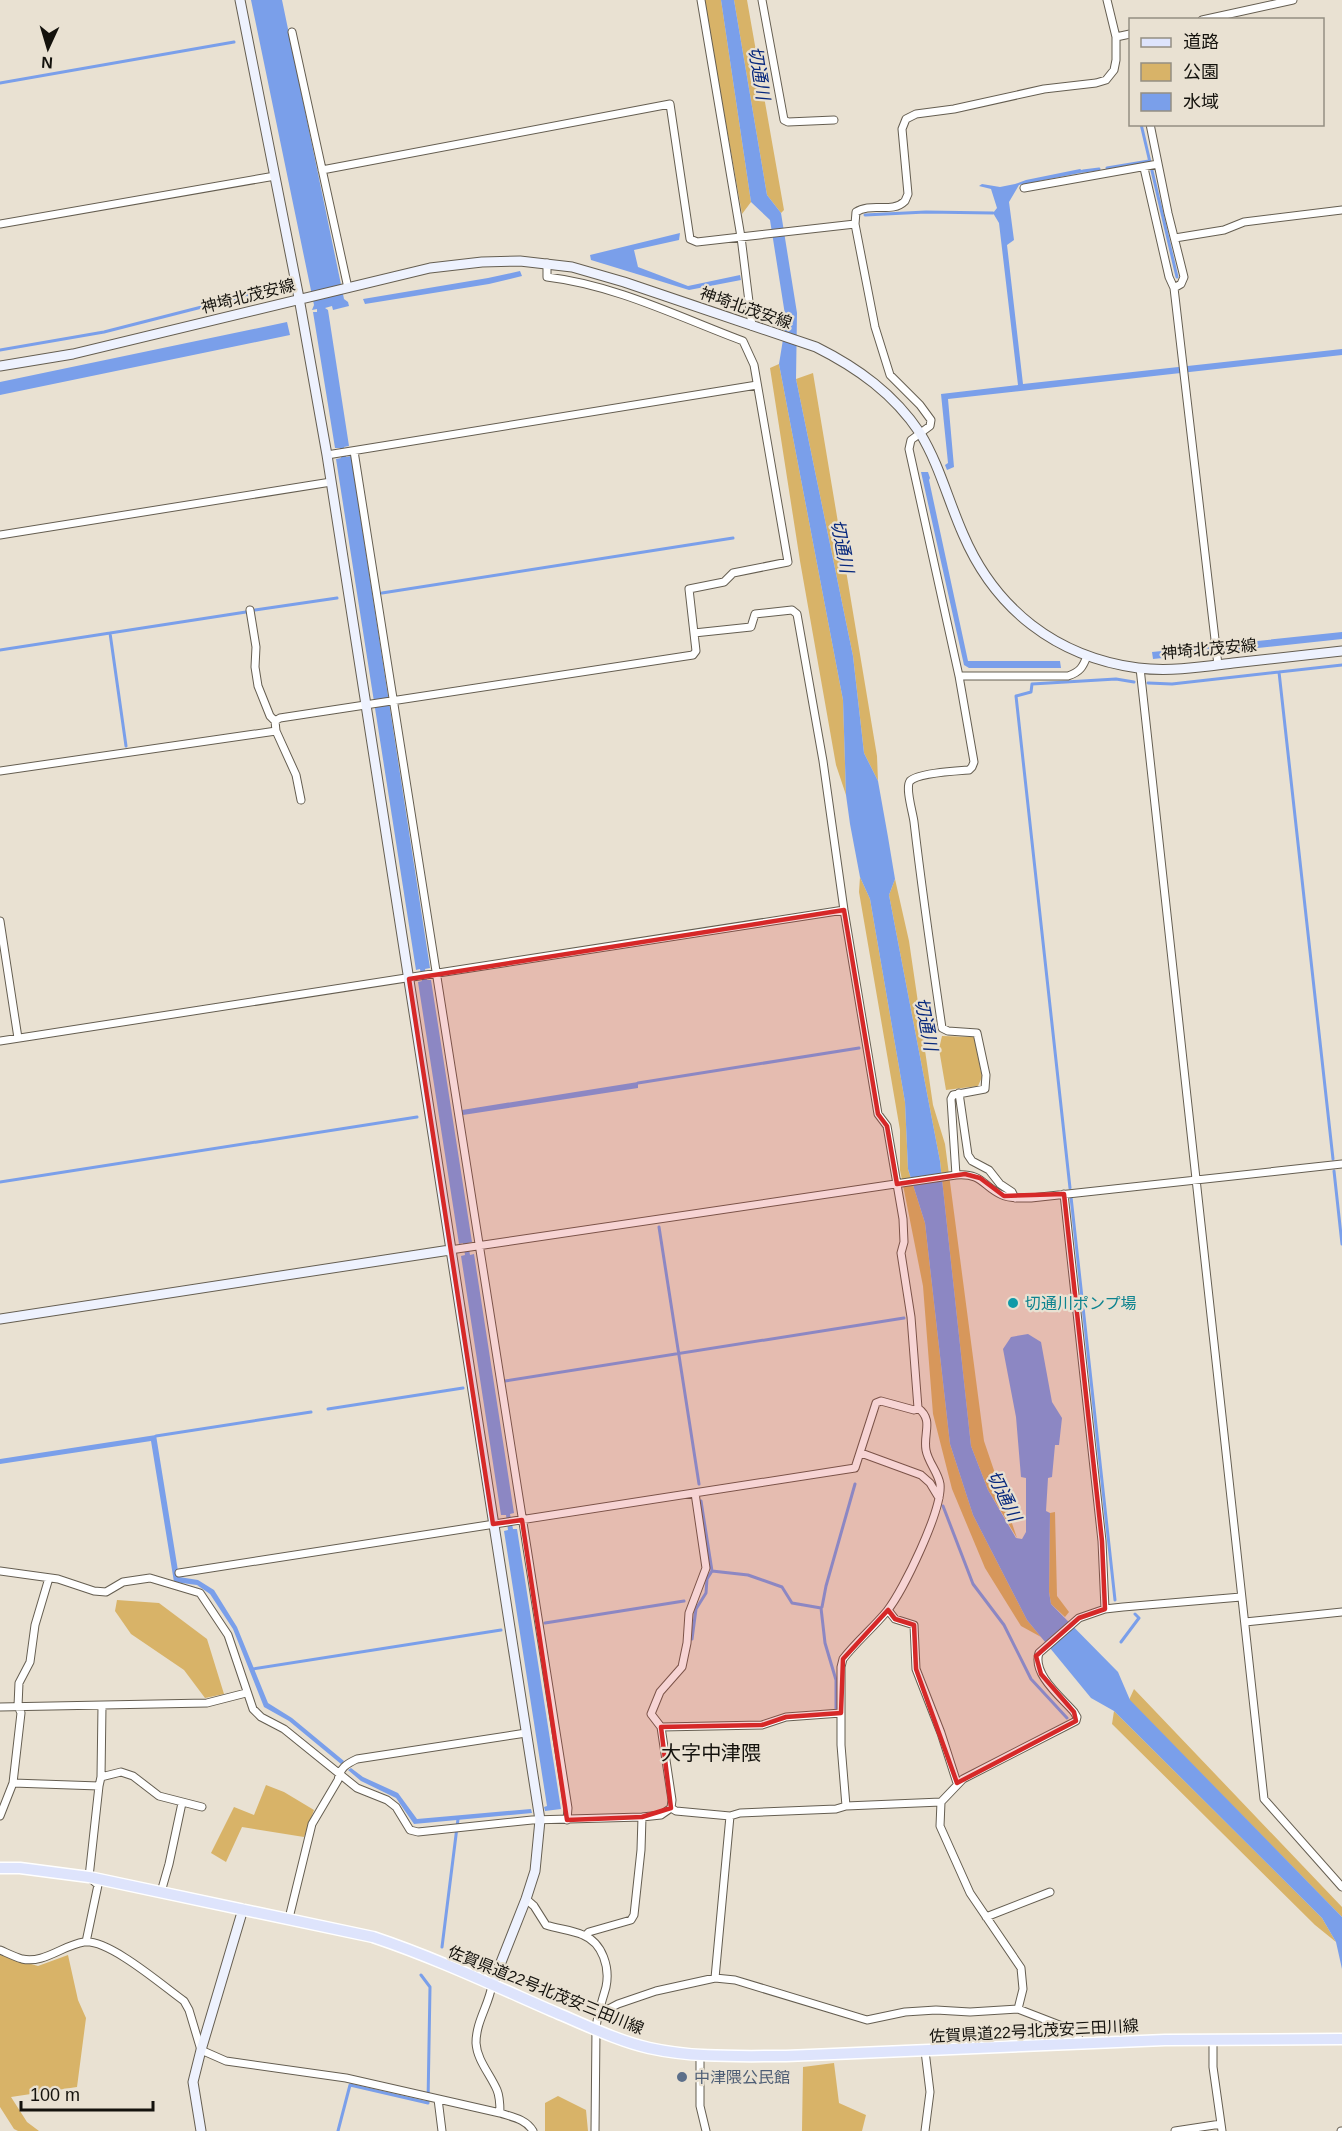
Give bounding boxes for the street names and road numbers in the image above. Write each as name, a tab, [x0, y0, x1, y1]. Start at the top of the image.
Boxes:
street label: 神埼北茂安線	[199, 276, 297, 316]
street label: 神埼北茂安線	[698, 284, 794, 332]
street label: 神埼北茂安線	[1160, 636, 1258, 662]
street label: 佐賀県道22号北茂安三田川線	[446, 1943, 646, 2037]
street label: 佐賀県道22号北茂安三田川線	[929, 2017, 1139, 2045]

